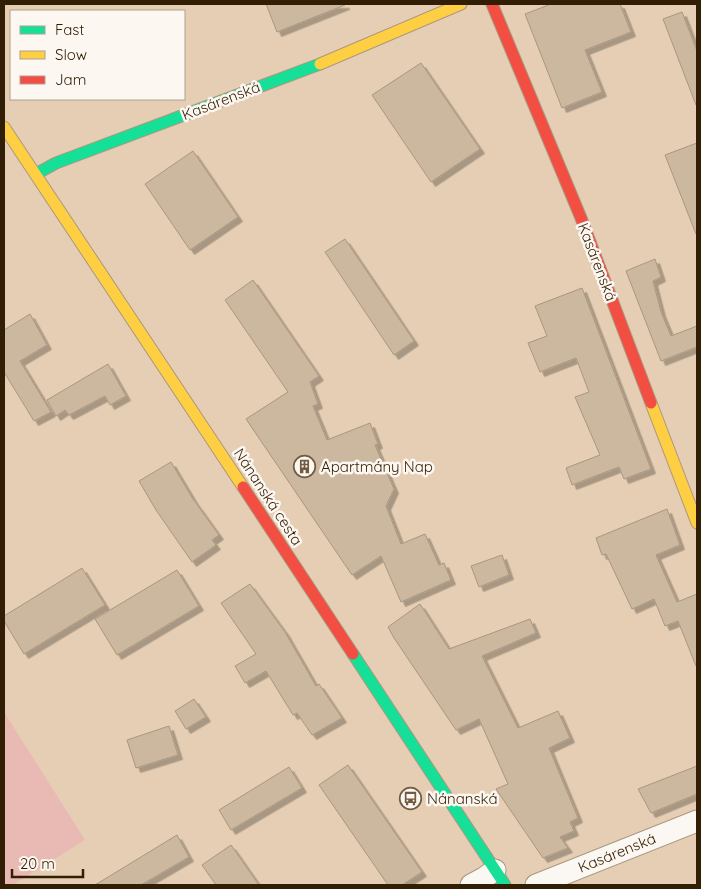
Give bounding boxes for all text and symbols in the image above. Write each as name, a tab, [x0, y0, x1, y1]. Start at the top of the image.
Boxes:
legend	[10, 10, 185, 100]
text: Fast	[55, 20, 84, 39]
text: Slow	[55, 45, 87, 64]
text: Jam	[55, 70, 86, 89]
street label: Kasárenská	[179, 77, 263, 124]
street label: Kasárenská	[574, 220, 621, 304]
street label: Nánanská cesta	[230, 445, 307, 549]
building icon: Apartmány Nap	[293, 455, 317, 479]
place label: Apartmány Nap	[321, 457, 433, 476]
bus stop icon: Nánanská	[399, 787, 423, 811]
place label: Nánanská	[427, 789, 498, 808]
street label: Kasárenská	[575, 828, 658, 877]
scale bar	[12, 846, 84, 878]
text: 20 m	[20, 854, 55, 873]

